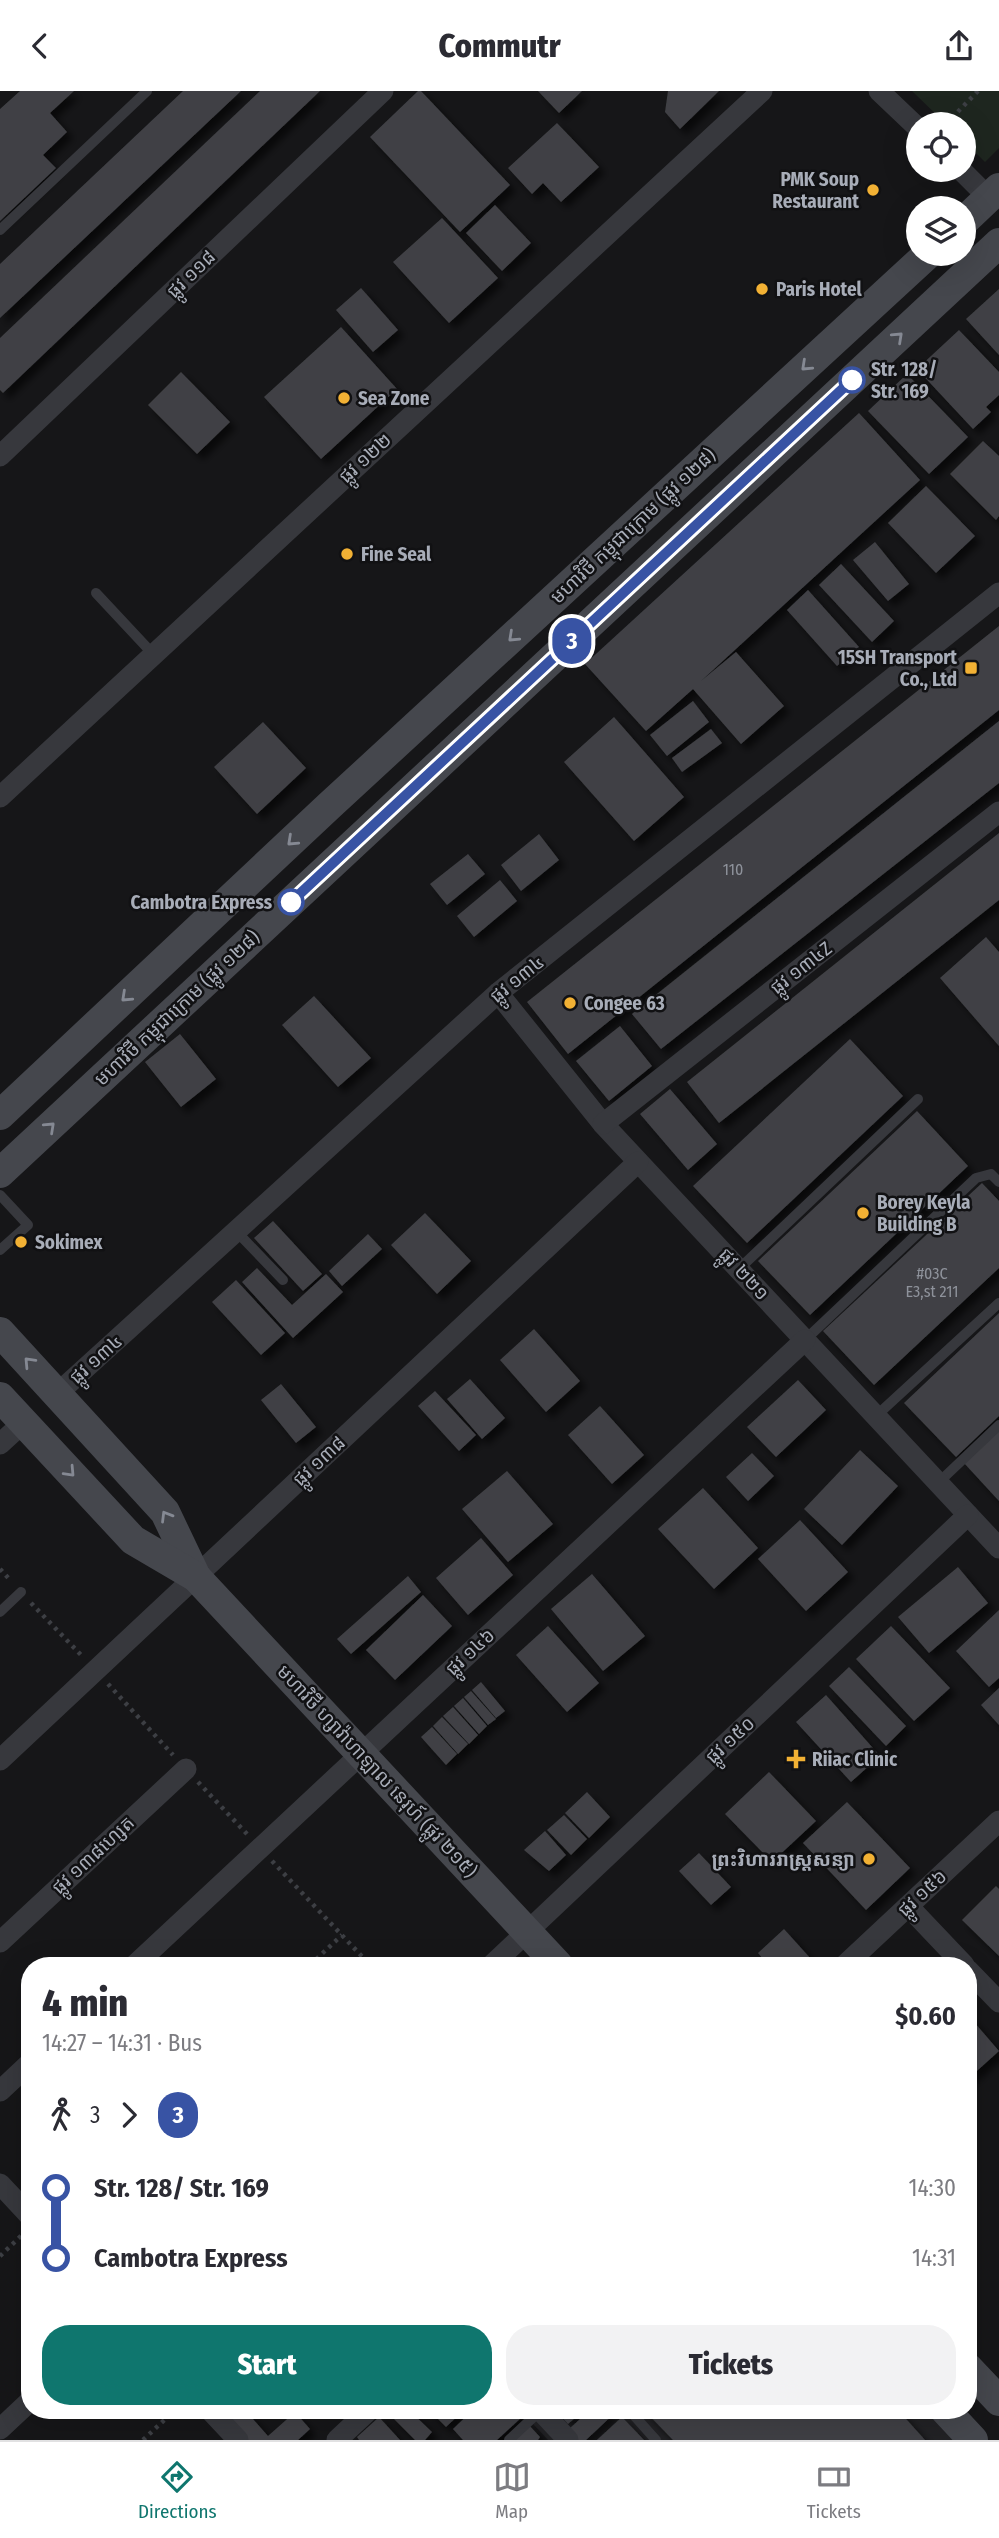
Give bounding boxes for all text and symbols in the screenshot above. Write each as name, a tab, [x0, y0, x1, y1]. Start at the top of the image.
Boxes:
icon: back	[21, 27, 59, 65]
text: Commutr	[438, 27, 561, 65]
icon: share	[940, 27, 978, 65]
map controls	[906, 112, 976, 266]
button: locate	[906, 112, 976, 182]
place label: PMK Soup Restaurant	[772, 168, 859, 213]
marker: PMK Soup Restaurant	[865, 182, 881, 198]
button: layers	[906, 196, 976, 266]
street label: ផ្លូវ ១១៨	[162, 245, 224, 307]
place label: Paris Hotel	[776, 278, 863, 301]
marker: Paris Hotel	[754, 281, 770, 297]
one-way arrow	[890, 333, 903, 345]
one-way arrow	[801, 358, 814, 371]
place label: Str. 128/ Str. 169	[871, 358, 937, 403]
marker: Str. 128/ Str. 169	[839, 367, 865, 393]
place label: Sea Zone	[358, 387, 430, 410]
marker: Sea Zone	[336, 390, 352, 406]
street label: ផ្លូវ ១២២	[334, 428, 400, 492]
street label: មហាវិថី កម្ពុជាក្រោម (ផ្លូវ ១២៨)	[546, 444, 725, 613]
place label: Fine Seal	[361, 543, 432, 566]
marker: Fine Seal	[339, 546, 355, 562]
line badge: 3	[549, 618, 595, 664]
text: 3	[566, 627, 578, 655]
one-way arrow	[508, 628, 521, 641]
place label: 15SH Transport Co., Ltd	[838, 646, 957, 691]
marker: 15SH Transport Co., Ltd	[963, 660, 979, 676]
one-way arrow	[287, 833, 300, 845]
house number: 110	[723, 860, 743, 879]
marker: Cambotra Express	[278, 889, 304, 915]
place label: Cambotra Express	[131, 891, 273, 914]
street label: មហាវិថី កម្ពុជាក្រោម (ផ្លូវ ១២៨)	[90, 926, 269, 1095]
street label: ផ្លូវ ១៣៤Z	[765, 937, 840, 1004]
street label: ផ្លូវ ១៣៤	[485, 950, 552, 1012]
one-way arrow	[121, 988, 134, 1001]
place label: Congee 63	[584, 992, 665, 1015]
marker: Congee 63	[562, 995, 578, 1011]
one-way arrow	[42, 1122, 55, 1135]
place label: Borey Keyla Building B	[877, 1191, 970, 1236]
marker: Borey Keyla Building B	[855, 1205, 871, 1221]
place label: Sokimex	[35, 1231, 103, 1254]
marker: Sokimex	[13, 1234, 29, 1250]
street label: ផ្លូវ ២២១	[710, 1243, 774, 1309]
house number: #03C E3,st 211	[906, 1264, 958, 1301]
street label: ផ្លូវ ១៣៤	[65, 1329, 131, 1393]
one-way arrow	[24, 1358, 37, 1371]
street label: ផ្លូវ ១៣៨	[288, 1431, 354, 1495]
one-way arrow	[62, 1464, 74, 1477]
one-way arrow	[161, 1511, 174, 1524]
street label: ផ្លូវ ១៤៦	[441, 1623, 503, 1685]
street label: មហាវិថី ហ្សាវ៉ាហាឡាល នេរុហ៍ (ផ្លូវ ២១៥)	[268, 1660, 482, 1886]
street label: ផ្លូវ ១៥០	[701, 1711, 763, 1773]
place label: Riiac Clinic	[812, 1748, 898, 1771]
marker: Riiac Clinic	[786, 1749, 806, 1769]
street label: ផ្លូវ ១៣៨ហ្សេត	[47, 1811, 143, 1903]
place label: ព្រះវិហាររាស្ត្រសន្យា	[712, 1848, 855, 1871]
marker: ព្រះវិហាររាស្ត្រសន្យា	[861, 1851, 877, 1867]
street label: ផ្លូវ ១៥៦	[893, 1864, 955, 1926]
text: 4 min	[42, 1980, 128, 2026]
text: $0.60	[895, 2001, 956, 2032]
text: 14:27 – 14:31 · Bus	[42, 2029, 202, 2057]
icon: walk	[42, 2096, 80, 2134]
icon: forward	[110, 2096, 148, 2134]
text: 3	[90, 2101, 100, 2129]
text: 3	[172, 2101, 184, 2129]
text: Str. 128/ Str. 169	[94, 2173, 269, 2204]
text: 14:30	[908, 2174, 956, 2202]
text: Cambotra Express	[94, 2243, 288, 2274]
text: 14:31	[912, 2244, 956, 2272]
button: Start	[42, 2325, 492, 2405]
button: Tickets	[506, 2325, 956, 2405]
tab: Directions	[138, 2458, 217, 2523]
tab: Map	[493, 2458, 531, 2523]
tab: Tickets	[807, 2458, 861, 2523]

